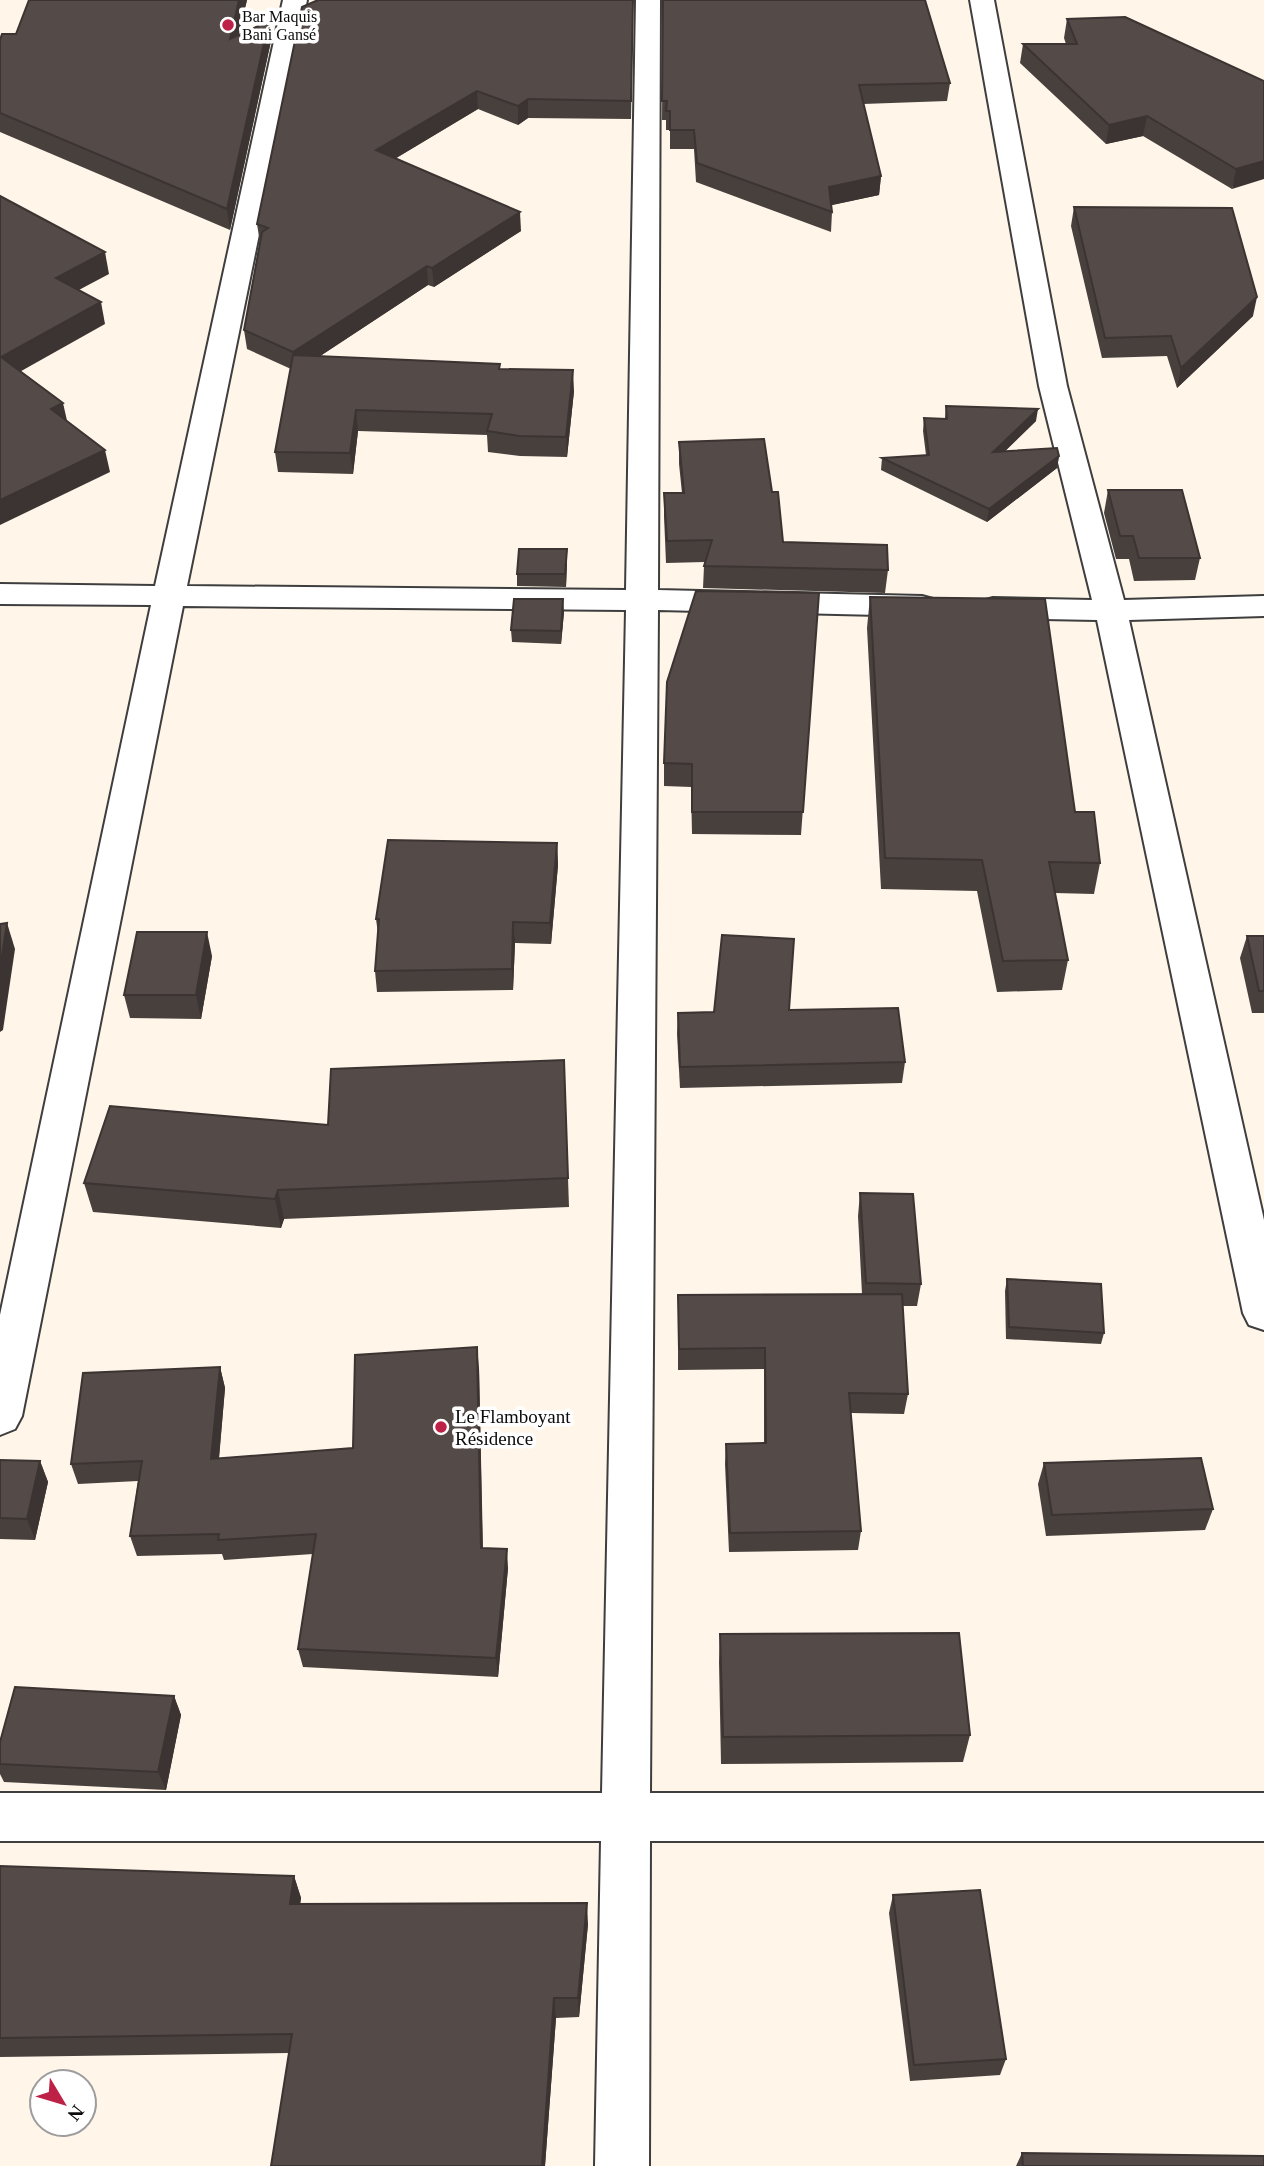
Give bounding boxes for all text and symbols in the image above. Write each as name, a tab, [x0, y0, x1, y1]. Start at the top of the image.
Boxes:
place label: Bar Maquis Bani Gansé	[242, 8, 317, 43]
marker: Bar Maquis Bani Gansé	[220, 17, 236, 33]
place label: Le Flamboyant Résidence	[455, 1406, 571, 1449]
marker: Le Flamboyant Résidence	[433, 1419, 449, 1435]
north arrow	[28, 2068, 98, 2138]
text: N	[63, 2101, 89, 2125]

